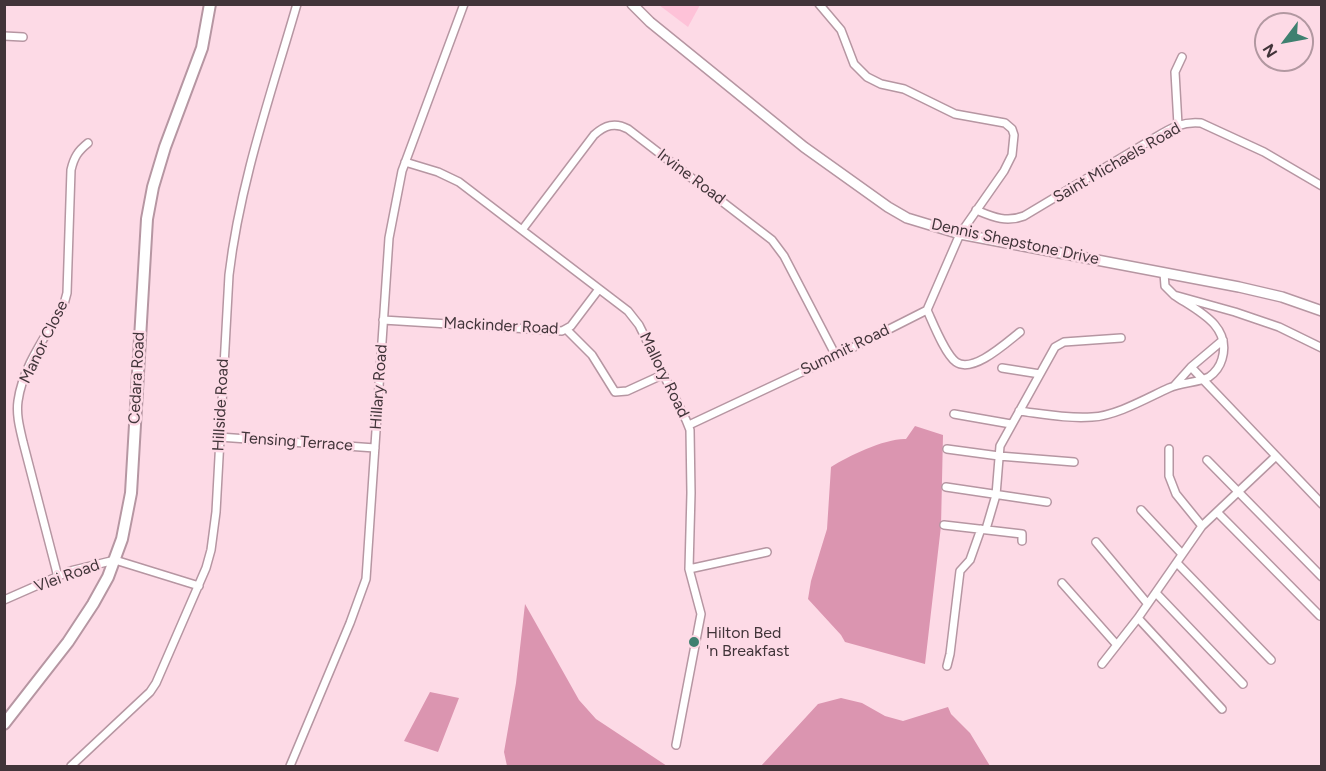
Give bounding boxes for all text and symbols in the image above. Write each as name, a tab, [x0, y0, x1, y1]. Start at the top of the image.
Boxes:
north arrow	[1254, 12, 1314, 72]
text: N	[1259, 40, 1281, 61]
street label: Saint Michaels Road	[1050, 119, 1184, 207]
street label: Irvine Road	[653, 145, 729, 209]
street label: Dennis Shepstone Drive	[929, 215, 1101, 269]
street label: Manor Close	[16, 297, 72, 387]
street label: Mackinder Road	[443, 313, 559, 339]
street label: Summit Road	[797, 320, 893, 380]
street label: Mallory Road	[635, 329, 693, 421]
street label: Cedara Road	[125, 331, 149, 425]
street label: Hillary Road	[366, 344, 392, 430]
street label: Hillside Road	[209, 358, 233, 452]
street label: Tensing Terrace	[241, 429, 353, 455]
street label: Vlei Road	[32, 555, 102, 597]
place label: Hilton Bed 'n Breakfast	[706, 623, 789, 661]
marker: Hilton Bed 'n Breakfast	[687, 635, 701, 649]

